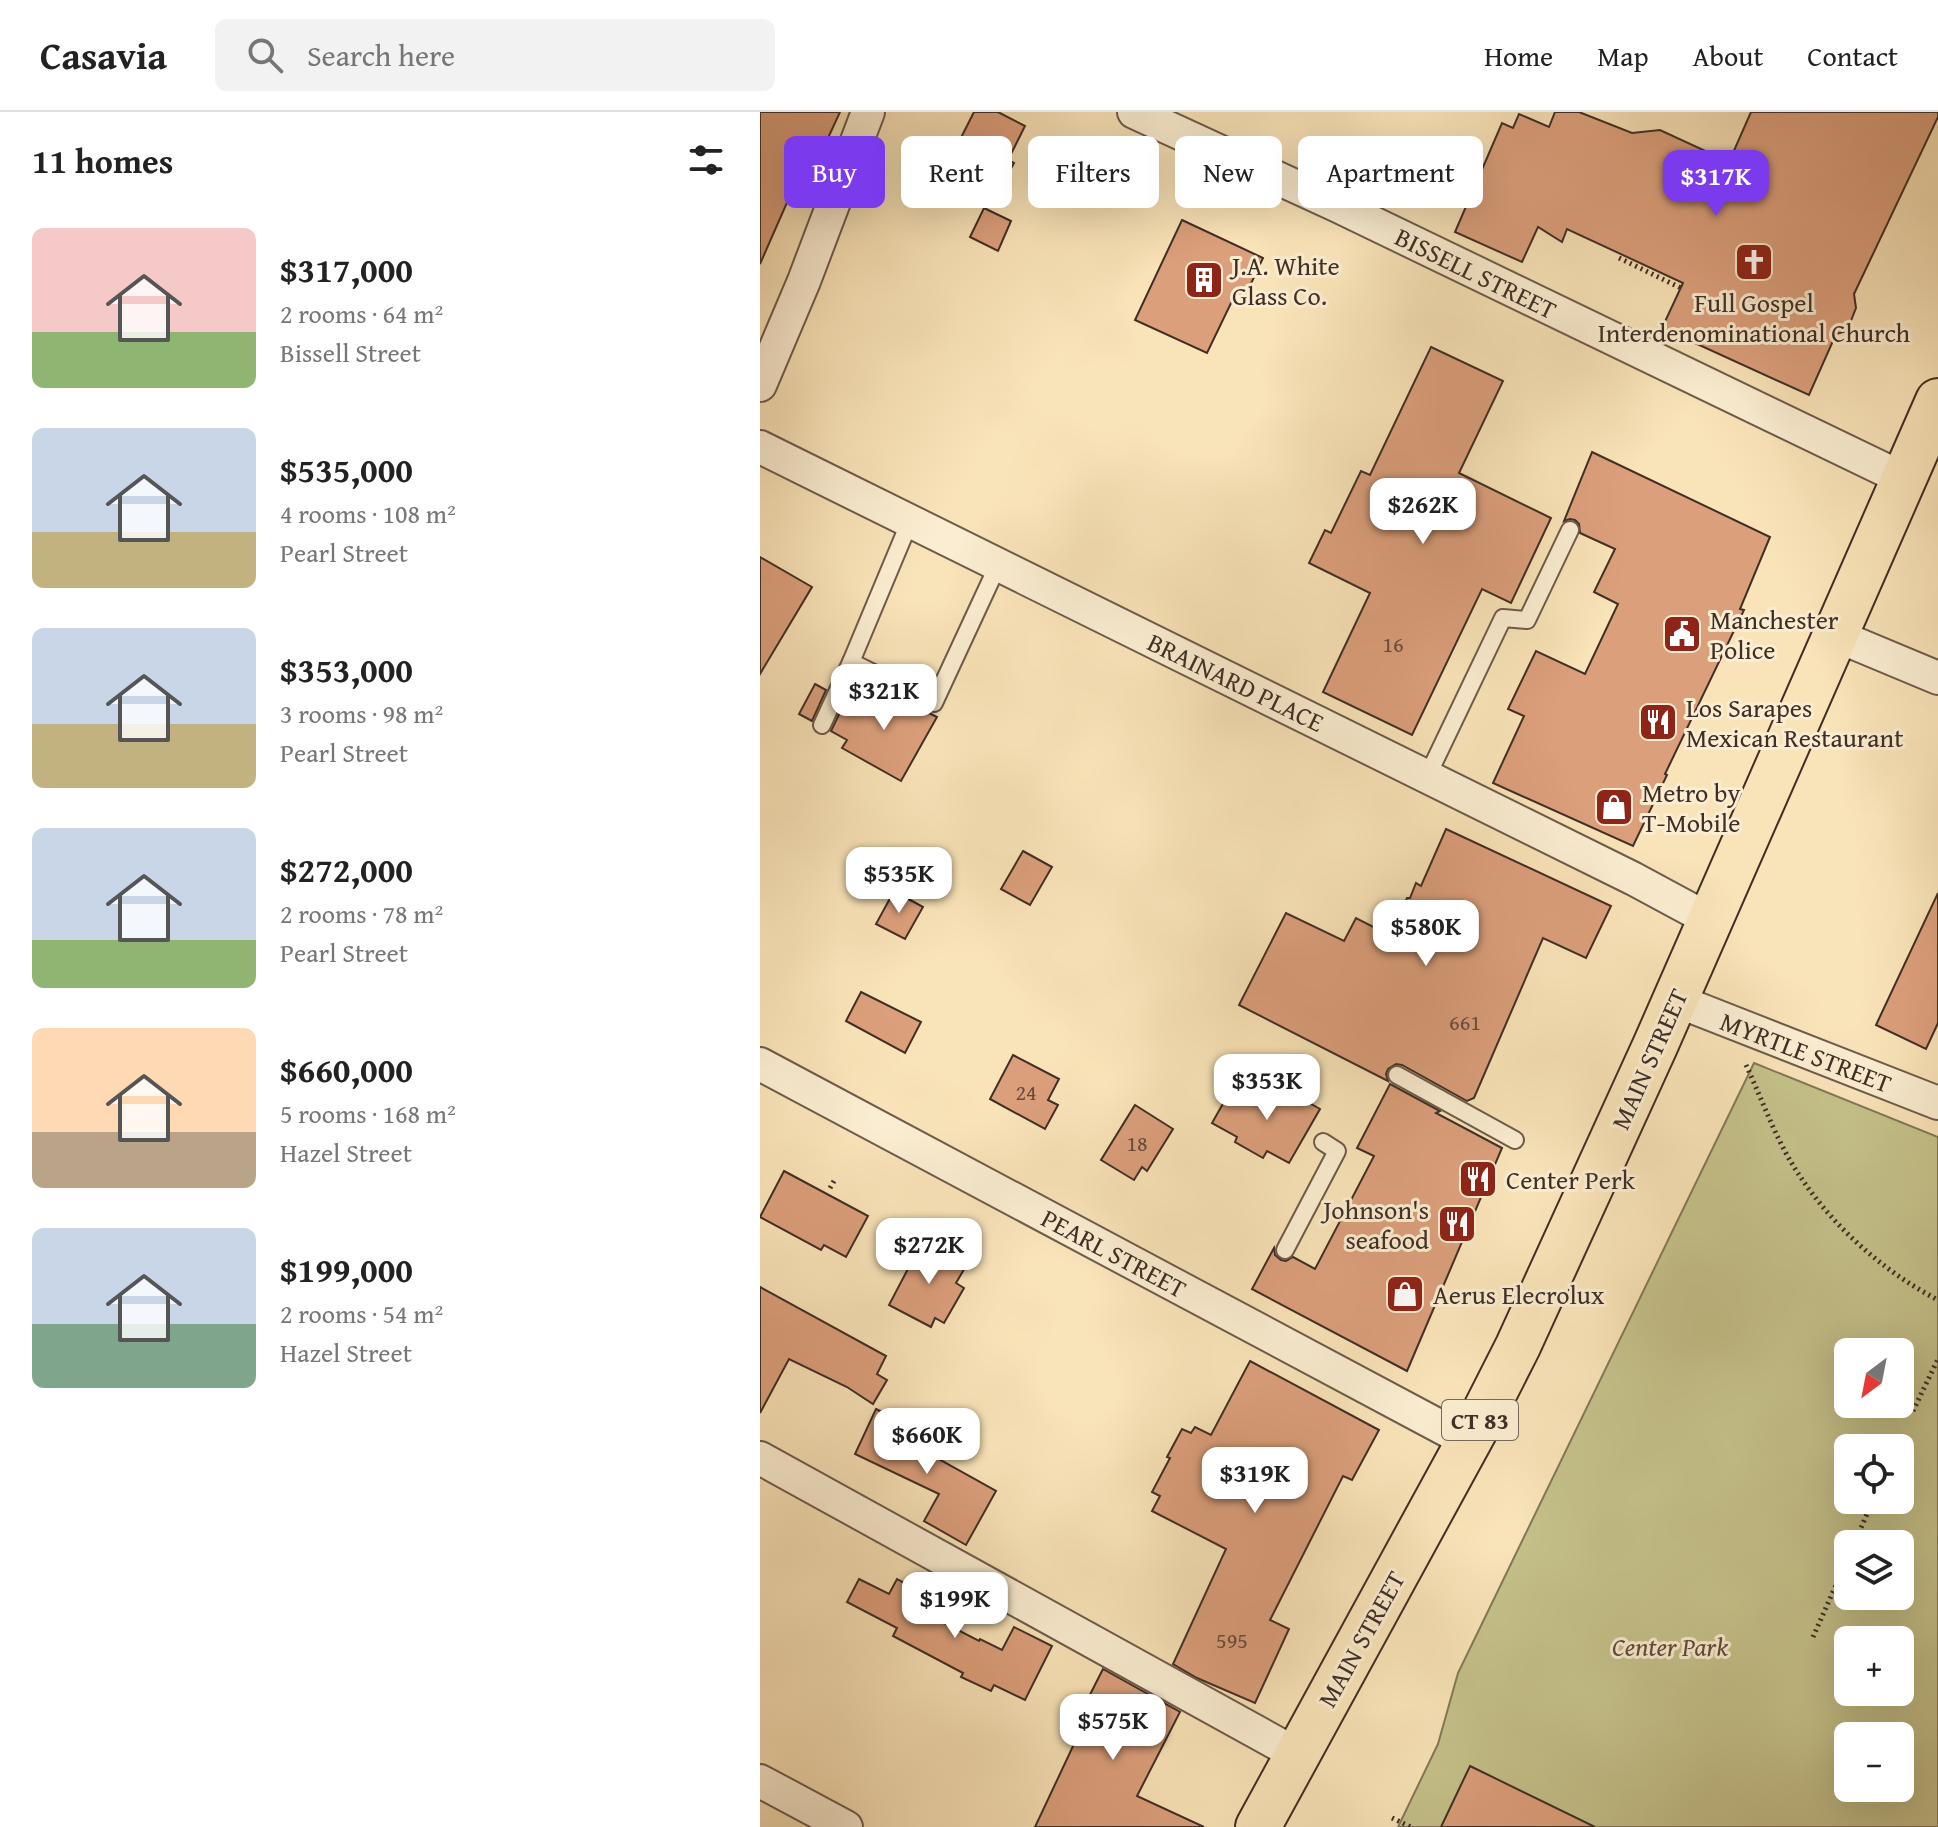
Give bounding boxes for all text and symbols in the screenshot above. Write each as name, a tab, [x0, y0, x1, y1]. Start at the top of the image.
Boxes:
search box	[215, 19, 775, 91]
text: Casavia	[40, 27, 167, 83]
icon: search	[243, 33, 287, 77]
text: Search here	[307, 33, 455, 77]
text: Home	[1484, 35, 1553, 76]
text: Map	[1597, 35, 1649, 76]
text: About	[1693, 35, 1763, 76]
text: Contact	[1807, 35, 1898, 76]
text: 11 homes	[32, 136, 173, 185]
chip: Buy	[784, 136, 885, 208]
chip: Rent	[901, 136, 1012, 208]
chip: Filters	[1028, 136, 1159, 208]
chip: New	[1175, 136, 1282, 208]
chip: Apartment	[1298, 136, 1483, 208]
icon: filters	[684, 138, 728, 182]
pin: $317K	[1660, 150, 1772, 218]
text: $317K	[1681, 156, 1751, 195]
street label: BISSELL STREET	[1389, 217, 1564, 329]
church icon: Full Gospel Interdenominational Church	[1733, 241, 1775, 283]
text: $317,000	[280, 245, 413, 294]
place label: J.A. White Glass Co.	[1229, 246, 1340, 315]
building icon: J.A. White Glass Co.	[1183, 259, 1225, 301]
icon: home	[96, 260, 192, 356]
place label: Full Gospel Interdenominational Church	[1598, 283, 1911, 352]
text: 2 rooms · 64 m²	[280, 294, 443, 333]
text: Bissell Street	[280, 333, 421, 372]
text: $535,000	[280, 445, 413, 494]
icon: home	[96, 460, 192, 556]
pin: $262K	[1367, 478, 1479, 546]
text: $262K	[1388, 484, 1458, 523]
text: 4 rooms · 108 m²	[280, 494, 456, 533]
text: Pearl Street	[280, 533, 408, 572]
place label: Manchester Police	[1710, 600, 1839, 669]
public building icon: Manchester Police	[1661, 613, 1703, 655]
street label: BRAINARD PLACE	[1141, 622, 1331, 742]
house number: 16	[1382, 628, 1404, 660]
text: $353,000	[280, 645, 413, 694]
icon: home	[96, 660, 192, 756]
pin: $321K	[828, 664, 940, 732]
text: $321K	[849, 670, 919, 709]
place label: Los Sarapes Mexican Restaurant	[1686, 688, 1903, 757]
text: 3 rooms · 98 m²	[280, 694, 443, 733]
restaurant icon: Los Sarapes Mexican Restaurant	[1637, 701, 1679, 743]
text: Pearl Street	[280, 733, 408, 772]
place label: Metro by T-Mobile	[1642, 773, 1740, 842]
shop icon: Metro by T-Mobile	[1593, 786, 1635, 828]
text: $272,000	[280, 845, 413, 894]
pin: $535K	[843, 847, 955, 915]
text: $535K	[864, 853, 934, 892]
icon: home	[96, 860, 192, 956]
text: 2 rooms · 78 m²	[280, 894, 443, 933]
pin: $580K	[1370, 900, 1482, 968]
text: $580K	[1391, 906, 1461, 945]
text: Pearl Street	[280, 933, 408, 972]
street label: MAIN STREET	[1600, 982, 1698, 1136]
street label: MYRTLE STREET	[1715, 1001, 1898, 1103]
house number: 661	[1449, 1006, 1481, 1038]
text: $660,000	[280, 1045, 413, 1094]
pin: $353K	[1211, 1054, 1323, 1122]
icon: home	[96, 1060, 192, 1156]
text: $353K	[1232, 1060, 1302, 1099]
house number: 24	[1015, 1076, 1037, 1108]
text: 5 rooms · 168 m²	[280, 1094, 456, 1133]
house number: 18	[1126, 1127, 1148, 1159]
text: Hazel Street	[280, 1133, 412, 1172]
restaurant icon: Center Perk	[1457, 1158, 1499, 1200]
place label: Center Perk	[1506, 1160, 1636, 1199]
place label: Johnson's seafood	[1320, 1190, 1429, 1259]
street label: PEARL STREET	[1034, 1198, 1194, 1308]
restaurant icon: Johnson's seafood	[1436, 1203, 1478, 1245]
pin: $272K	[873, 1218, 985, 1286]
text: $272K	[894, 1224, 964, 1263]
text: $199,000	[280, 1245, 413, 1294]
icon: home	[96, 1260, 192, 1356]
shop icon: Aerus Elecrolux	[1384, 1273, 1426, 1315]
place label: Aerus Elecrolux	[1433, 1275, 1605, 1314]
text: 2 rooms · 54 m²	[280, 1294, 443, 1333]
text: Hazel Street	[280, 1333, 412, 1372]
north arrow	[1834, 1338, 1914, 1418]
map controls	[1834, 1338, 1914, 1802]
road number: CT 83	[1442, 1400, 1518, 1440]
pin: $660K	[871, 1408, 983, 1476]
text: $660K	[892, 1414, 962, 1453]
button: locate	[1834, 1434, 1914, 1514]
pin: $319K	[1199, 1447, 1311, 1515]
text: $319K	[1220, 1453, 1290, 1492]
button: layers	[1834, 1530, 1914, 1610]
street label: MAIN STREET	[1307, 1563, 1415, 1714]
pin: $199K	[899, 1572, 1011, 1640]
text: $199K	[920, 1578, 990, 1617]
house number: 595	[1216, 1624, 1248, 1656]
button: +	[1834, 1626, 1914, 1706]
park label: Center Park	[1612, 1627, 1728, 1666]
pin: $575K	[1057, 1694, 1169, 1762]
text: $575K	[1078, 1700, 1148, 1739]
button: −	[1834, 1722, 1914, 1802]

